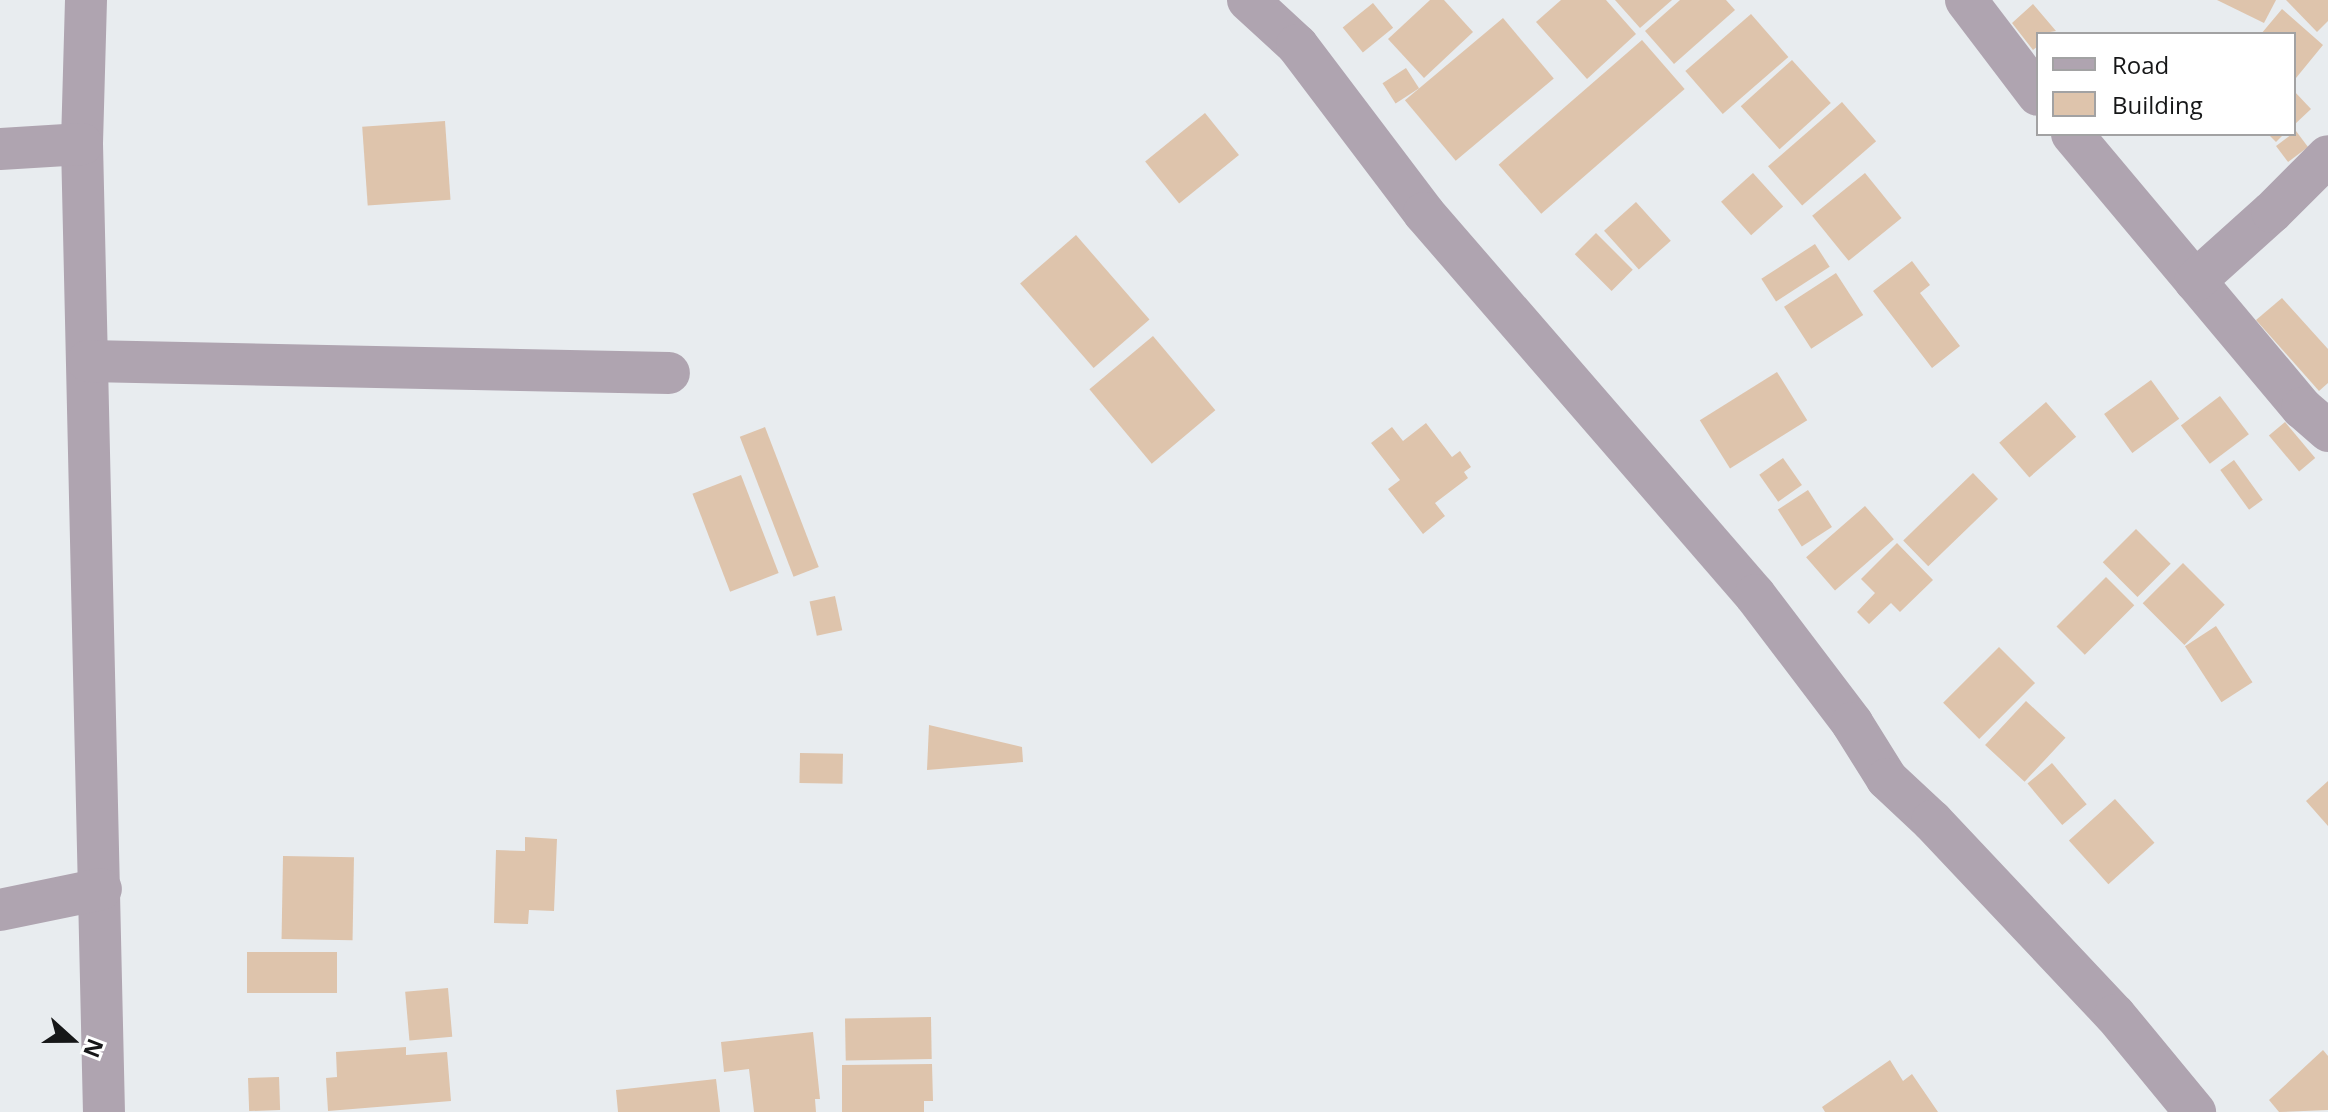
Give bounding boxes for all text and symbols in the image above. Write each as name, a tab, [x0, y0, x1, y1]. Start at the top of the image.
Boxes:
legend	[2036, 32, 2296, 136]
text: Road	[2112, 48, 2169, 81]
text: Building	[2112, 88, 2203, 121]
north arrow	[32, 1000, 112, 1080]
text: N	[77, 1035, 112, 1062]

